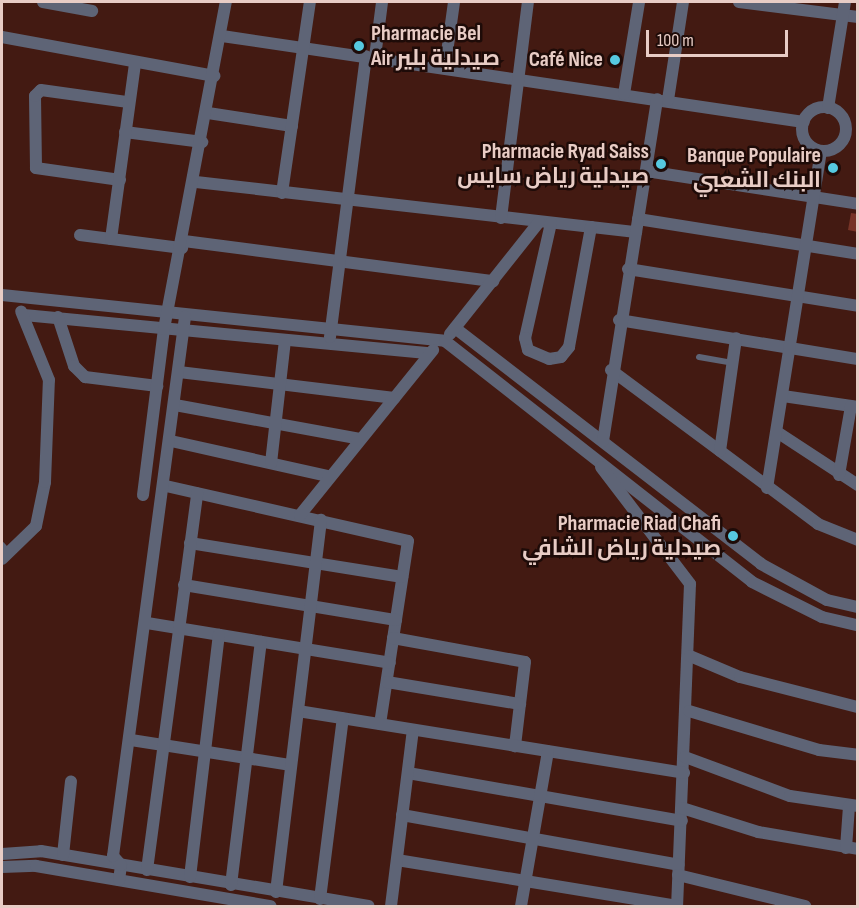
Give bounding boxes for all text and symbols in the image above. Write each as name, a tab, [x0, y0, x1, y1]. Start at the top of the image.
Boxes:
scale bar	[649, 18, 792, 56]
place label: Pharmacie Bel Air صيدلية بلير	[371, 20, 500, 72]
text: 100 m	[657, 30, 694, 51]
marker: Pharmacie Bel Air صيدلية بلير	[352, 39, 366, 53]
place label: Café Nice	[529, 47, 603, 73]
marker: Café Nice	[608, 53, 622, 67]
place label: Pharmacie Ryad Saiss صيدلية رياض سايس	[457, 138, 649, 190]
place label: Banque Populaire البنك الشعبي	[687, 142, 821, 194]
marker: Pharmacie Ryad Saiss صيدلية رياض سايس	[654, 157, 668, 171]
marker: Banque Populaire البنك الشعبي	[826, 161, 840, 175]
place label: Pharmacie Riad Chafi صيدلية رياض الشافي	[522, 510, 721, 562]
marker: Pharmacie Riad Chafi صيدلية رياض الشافي	[726, 529, 740, 543]

